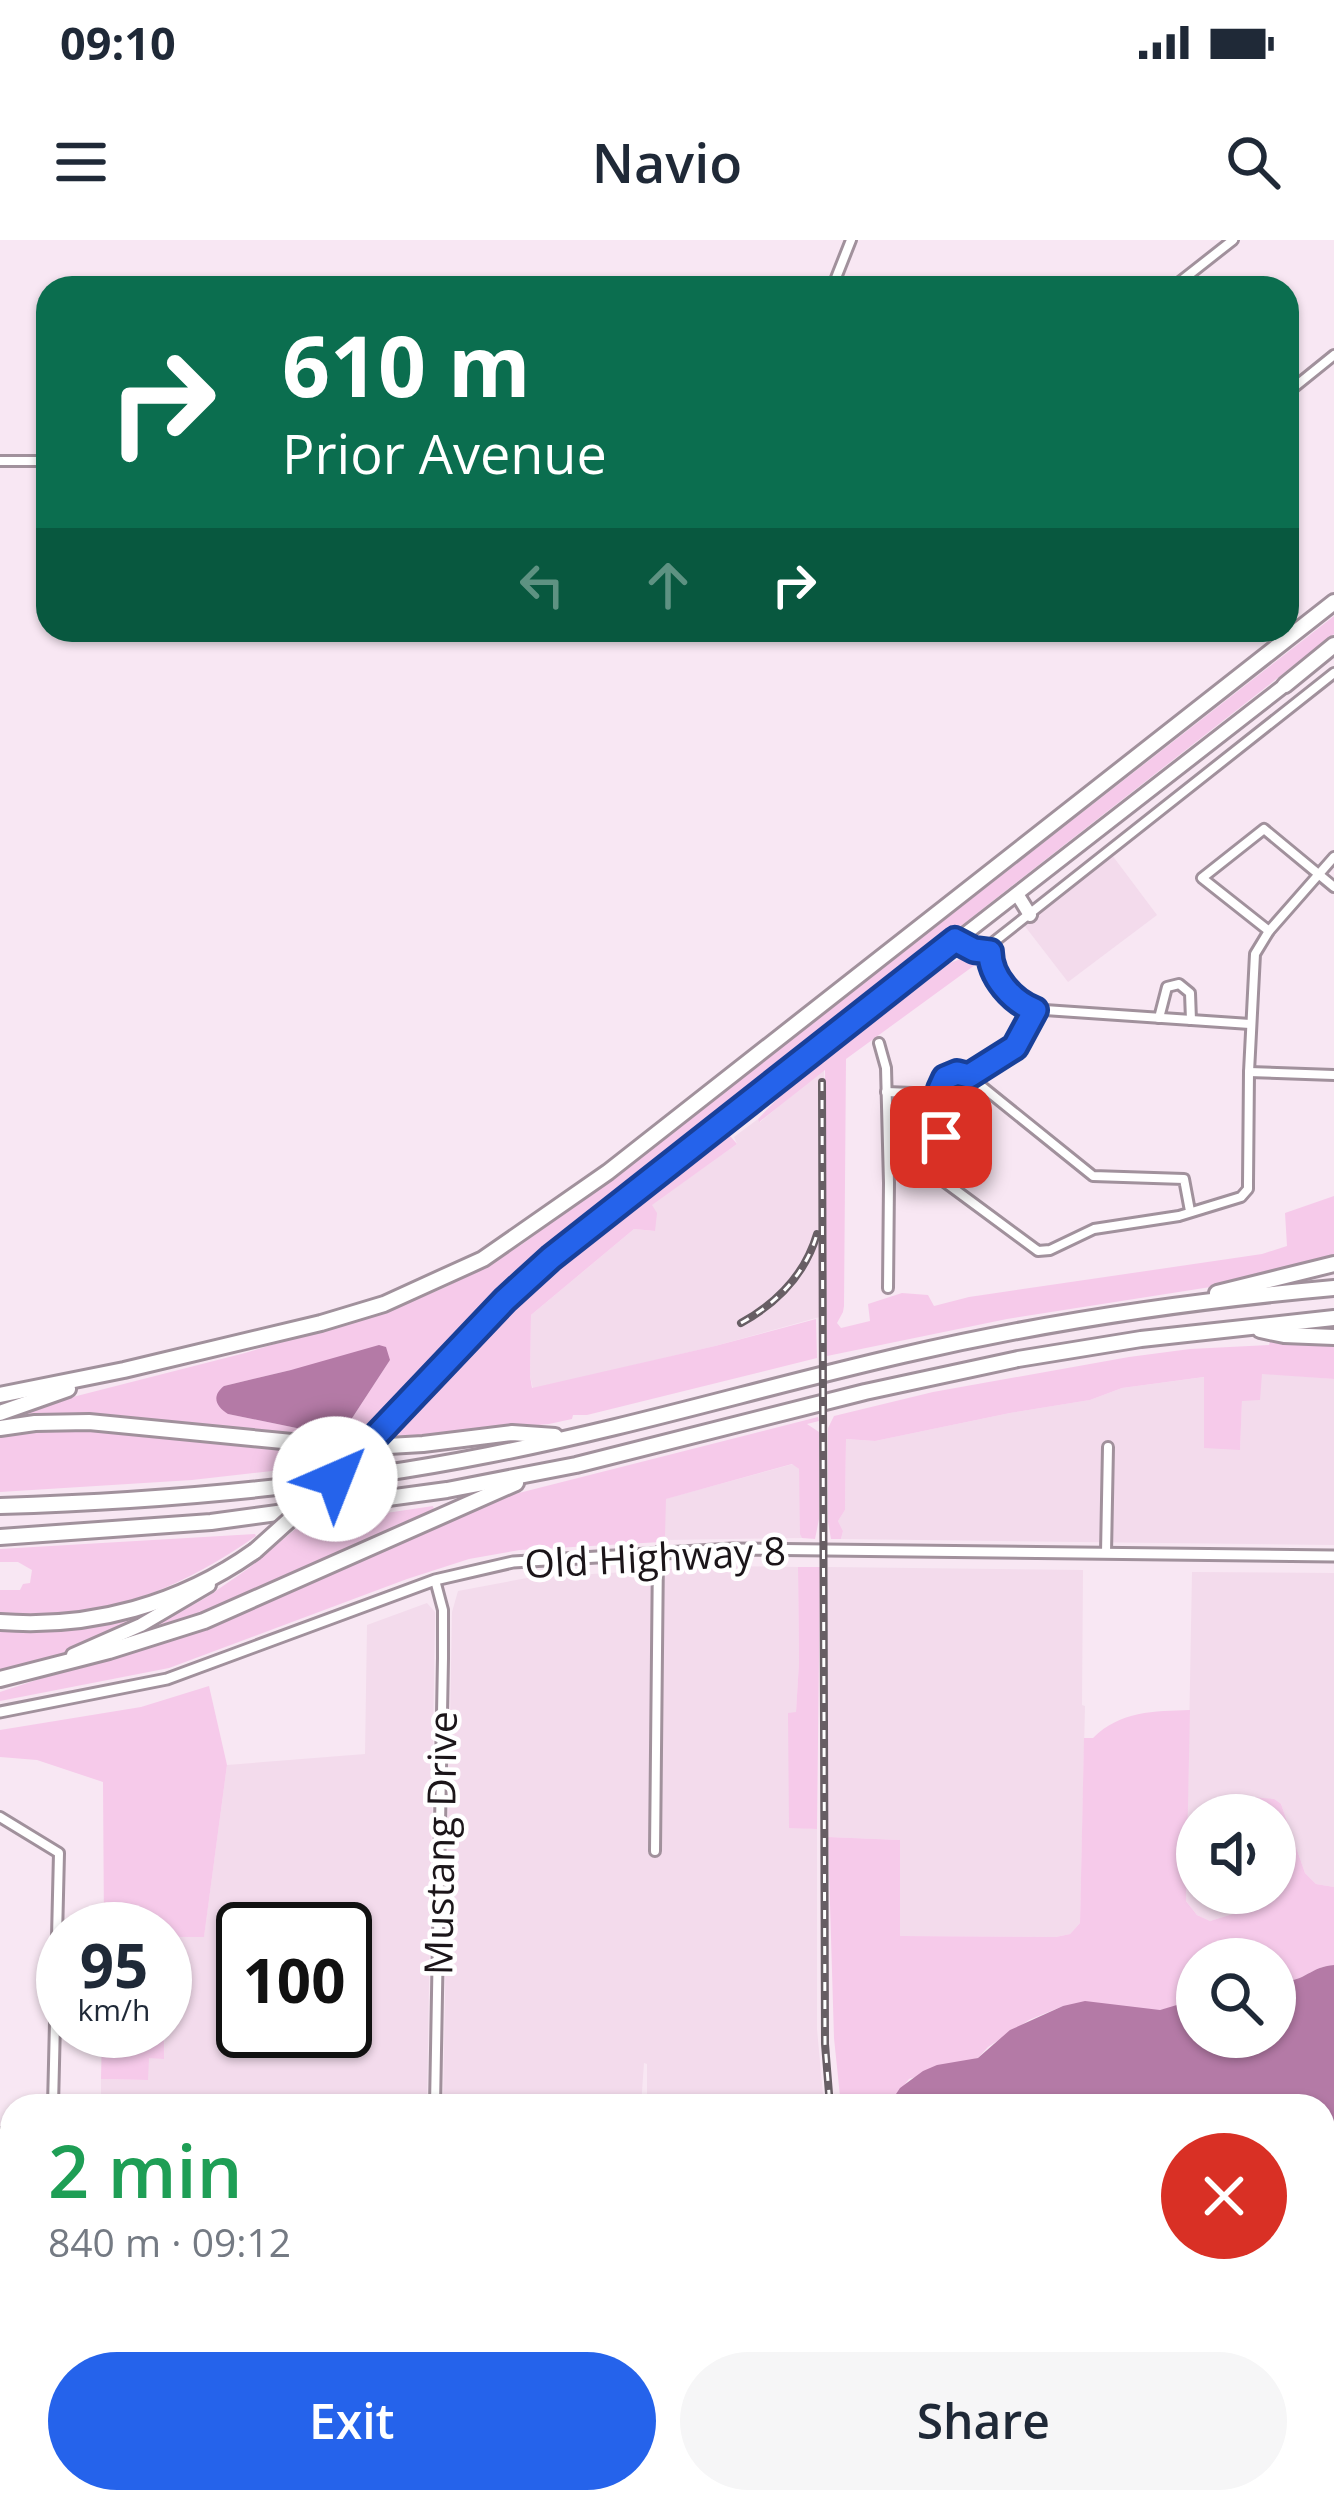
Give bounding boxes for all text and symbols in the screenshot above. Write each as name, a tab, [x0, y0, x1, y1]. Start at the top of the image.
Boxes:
text: 09:10	[60, 12, 176, 73]
text: Navio	[592, 125, 742, 199]
icon: menu	[48, 129, 114, 195]
icon: search	[1220, 129, 1286, 195]
text: 610 m	[282, 307, 530, 422]
icon: right	[84, 324, 240, 480]
text: Prior Avenue	[282, 416, 607, 490]
icon: left	[509, 552, 575, 618]
icon: ahead	[635, 552, 701, 618]
icon: right	[761, 552, 827, 618]
pin	[890, 1086, 992, 1188]
icon: arrive	[908, 1104, 974, 1170]
position arrow	[272, 1416, 398, 1542]
street label: Old Highway 8	[523, 1523, 787, 1589]
street label: Mustang Drive	[410, 1711, 468, 1975]
map controls	[1176, 1794, 1296, 2058]
button: sound	[1176, 1794, 1296, 1914]
speed limit sign: 100	[216, 1902, 372, 2058]
text: 95	[80, 1924, 148, 2006]
button: search	[1176, 1938, 1296, 2058]
text: km/h	[78, 1989, 150, 2030]
text: 2 min	[48, 2121, 242, 2219]
button: close	[1161, 2133, 1287, 2259]
text: 840 m · 09:12	[48, 2215, 291, 2268]
button: Exit	[48, 2352, 656, 2490]
button: Share	[680, 2352, 1287, 2490]

